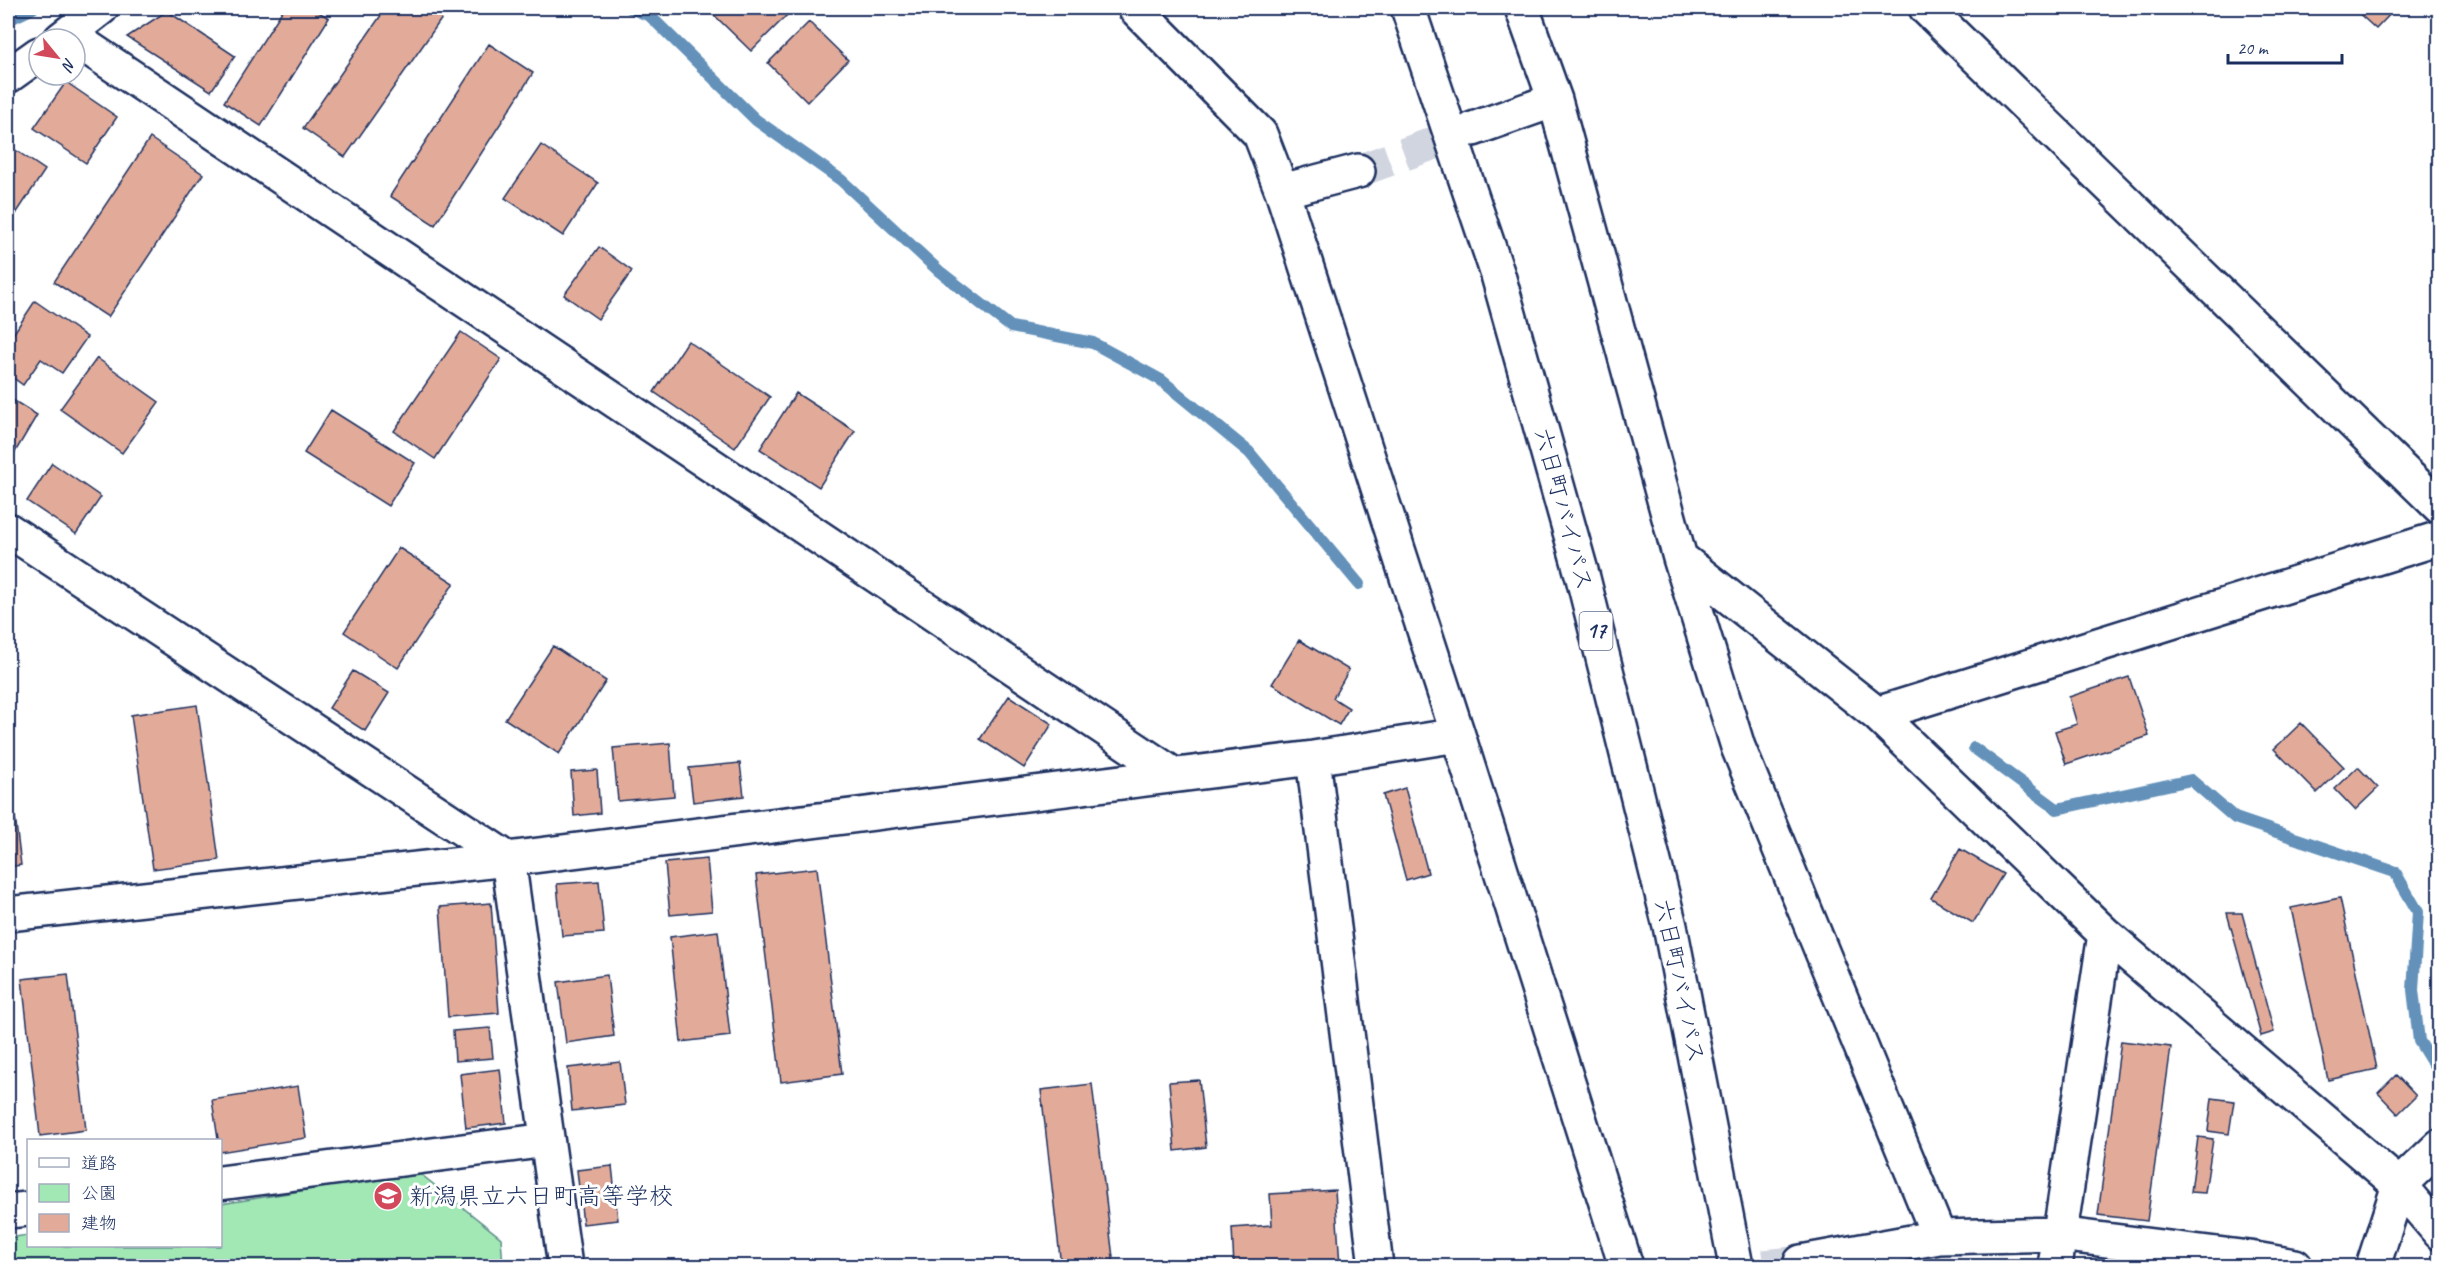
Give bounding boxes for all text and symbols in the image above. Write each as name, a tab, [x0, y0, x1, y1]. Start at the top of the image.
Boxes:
north arrow	[27, 27, 87, 87]
scale bar	[2228, 27, 2342, 65]
text: 20 m	[2237, 37, 2270, 59]
text: N	[56, 55, 80, 76]
street label: 六日町バイパス	[1528, 424, 1600, 594]
road number: 17	[1580, 612, 1612, 650]
street label: 六日町バイパス	[1648, 896, 1712, 1066]
legend	[27, 1139, 222, 1247]
text: 道路	[81, 1152, 117, 1174]
school or university icon: 新潟県立六日町高等学校	[372, 1180, 404, 1212]
place label: 新潟県立六日町高等学校	[409, 1181, 673, 1211]
text: 公園	[81, 1182, 117, 1204]
text: 建物	[81, 1212, 117, 1234]

